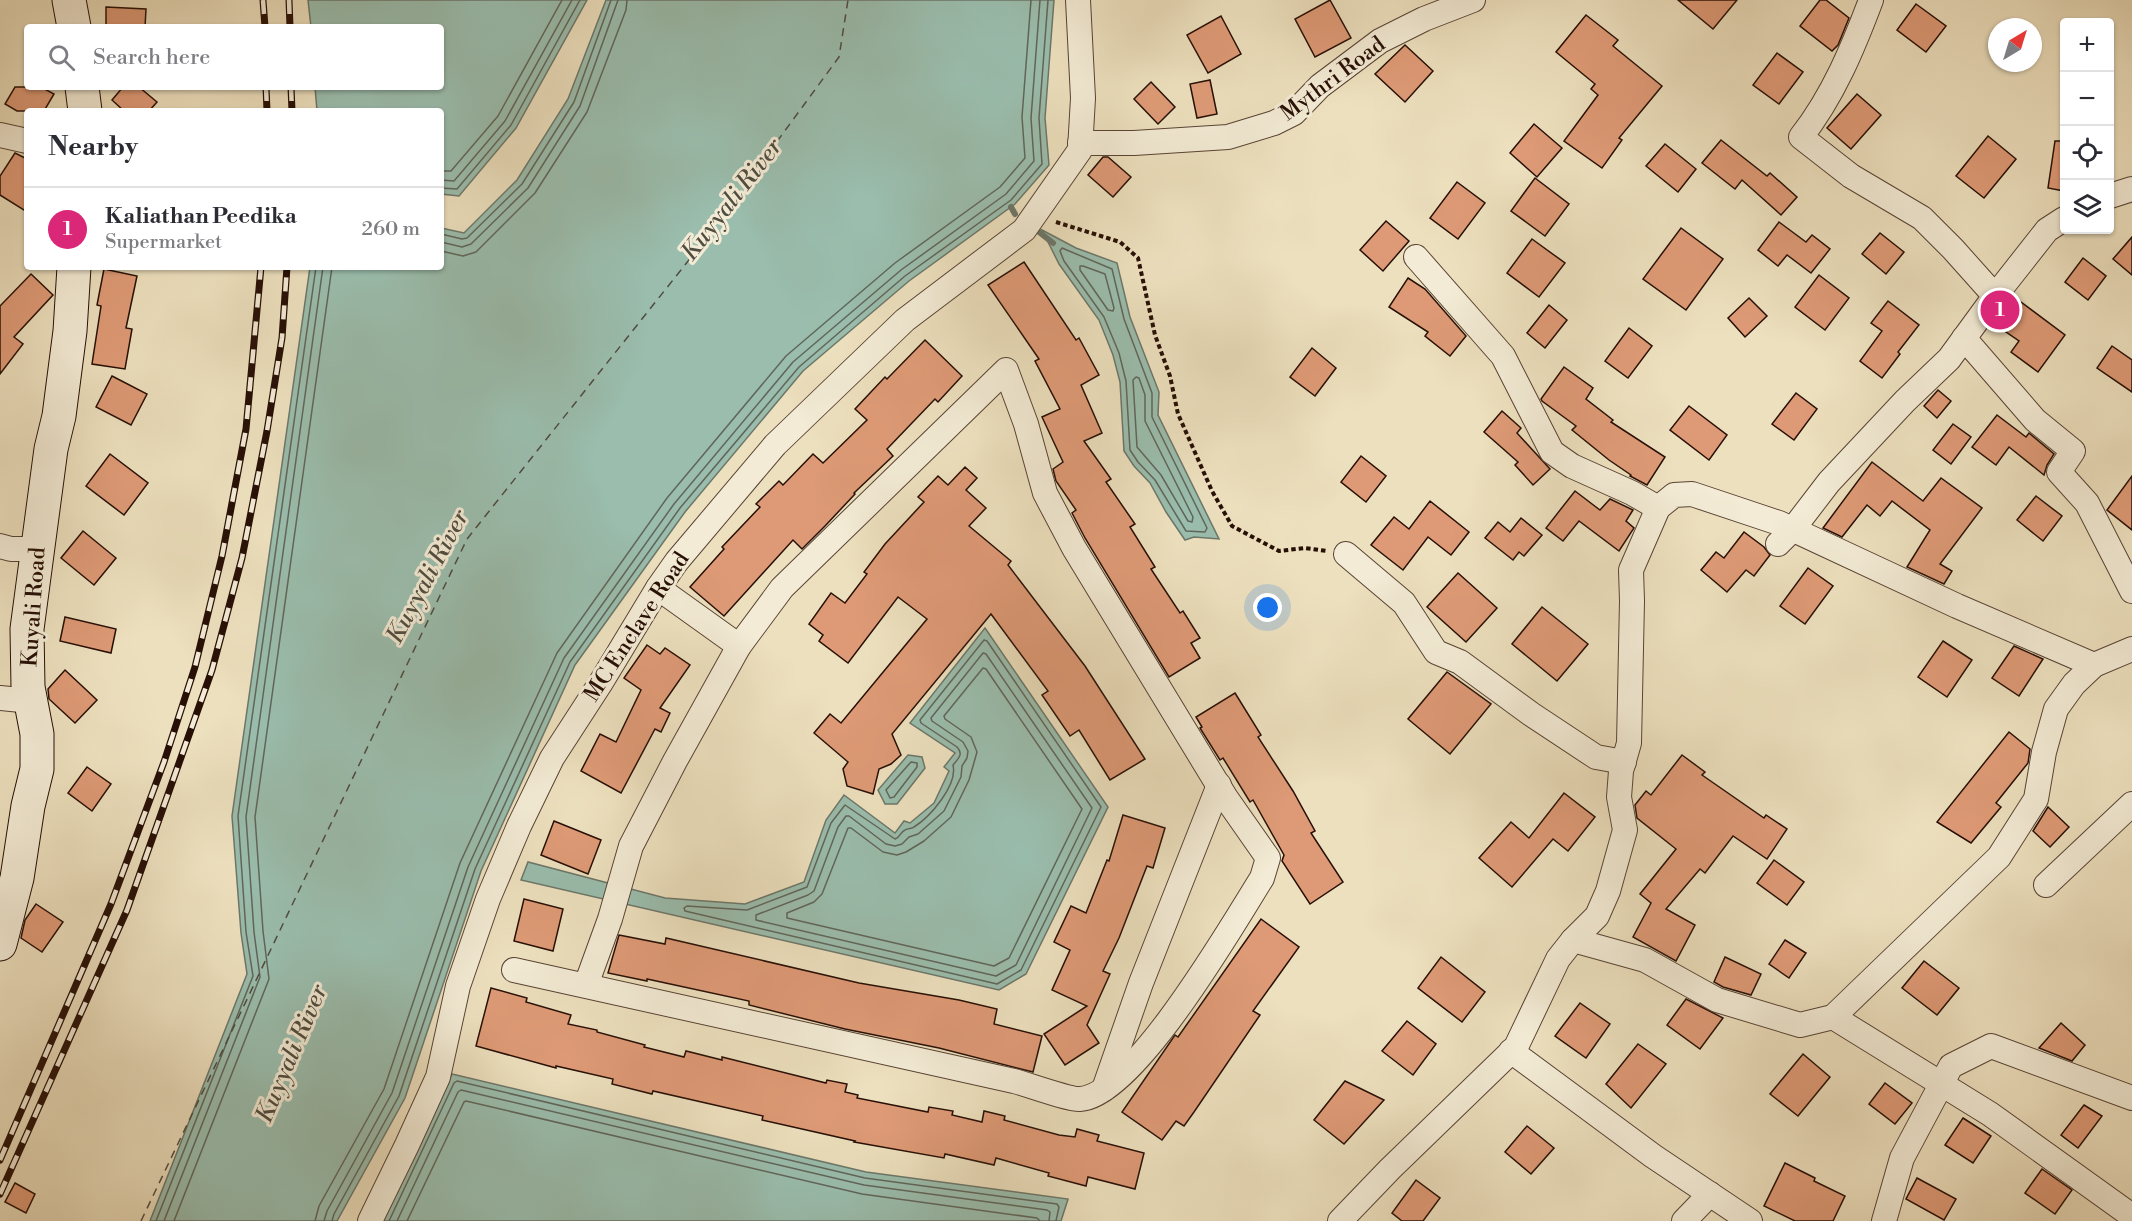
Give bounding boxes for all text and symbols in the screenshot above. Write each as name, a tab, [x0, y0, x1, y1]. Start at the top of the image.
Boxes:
north arrow	[1988, 18, 2042, 72]
map controls	[2060, 18, 2114, 234]
button: +	[2060, 18, 2114, 72]
search box	[24, 24, 444, 90]
street label: Mythri Road	[1275, 31, 1391, 127]
icon: search	[45, 41, 78, 74]
text: Search here	[93, 44, 210, 71]
button: −	[2060, 72, 2114, 126]
button: locate	[2060, 126, 2114, 180]
text: Nearby	[48, 131, 138, 163]
water label: Kuyyali River	[675, 132, 790, 267]
button: layers	[2060, 180, 2114, 234]
text: Kaliathan Peedika	[105, 203, 297, 230]
text: 1	[63, 217, 72, 242]
text: 260 m	[362, 217, 420, 242]
text: Supermarket	[105, 230, 222, 255]
pin: 1	[1980, 288, 2020, 332]
water label: Kuyyali River	[380, 504, 476, 649]
street label: Kuyali Road	[16, 546, 52, 668]
street label: MC Enclave Road	[579, 547, 696, 707]
your location	[1253, 593, 1282, 622]
water label: Kuyyali River	[249, 980, 335, 1128]

